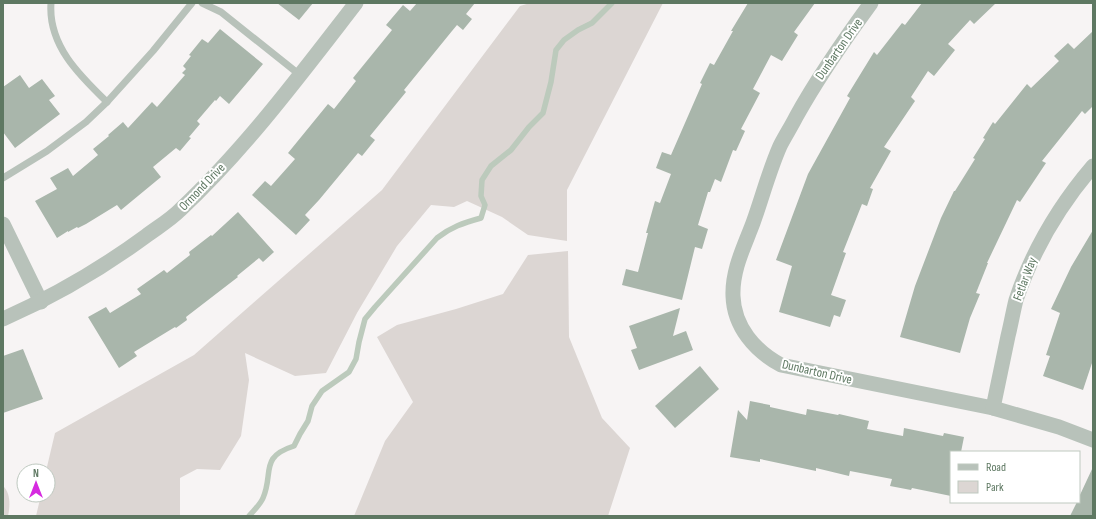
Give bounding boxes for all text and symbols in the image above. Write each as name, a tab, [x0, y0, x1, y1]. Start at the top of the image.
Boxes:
street label: Dunbarton Drive	[812, 15, 866, 83]
street label: Ormond Drive	[176, 160, 228, 214]
street label: Fetlar Way	[1009, 255, 1041, 303]
street label: Dunbarton Drive	[780, 356, 854, 388]
legend	[950, 451, 1080, 503]
text: Road	[986, 460, 1006, 475]
north arrow	[16, 463, 56, 503]
text: N	[33, 467, 39, 480]
text: Park	[986, 480, 1004, 495]

